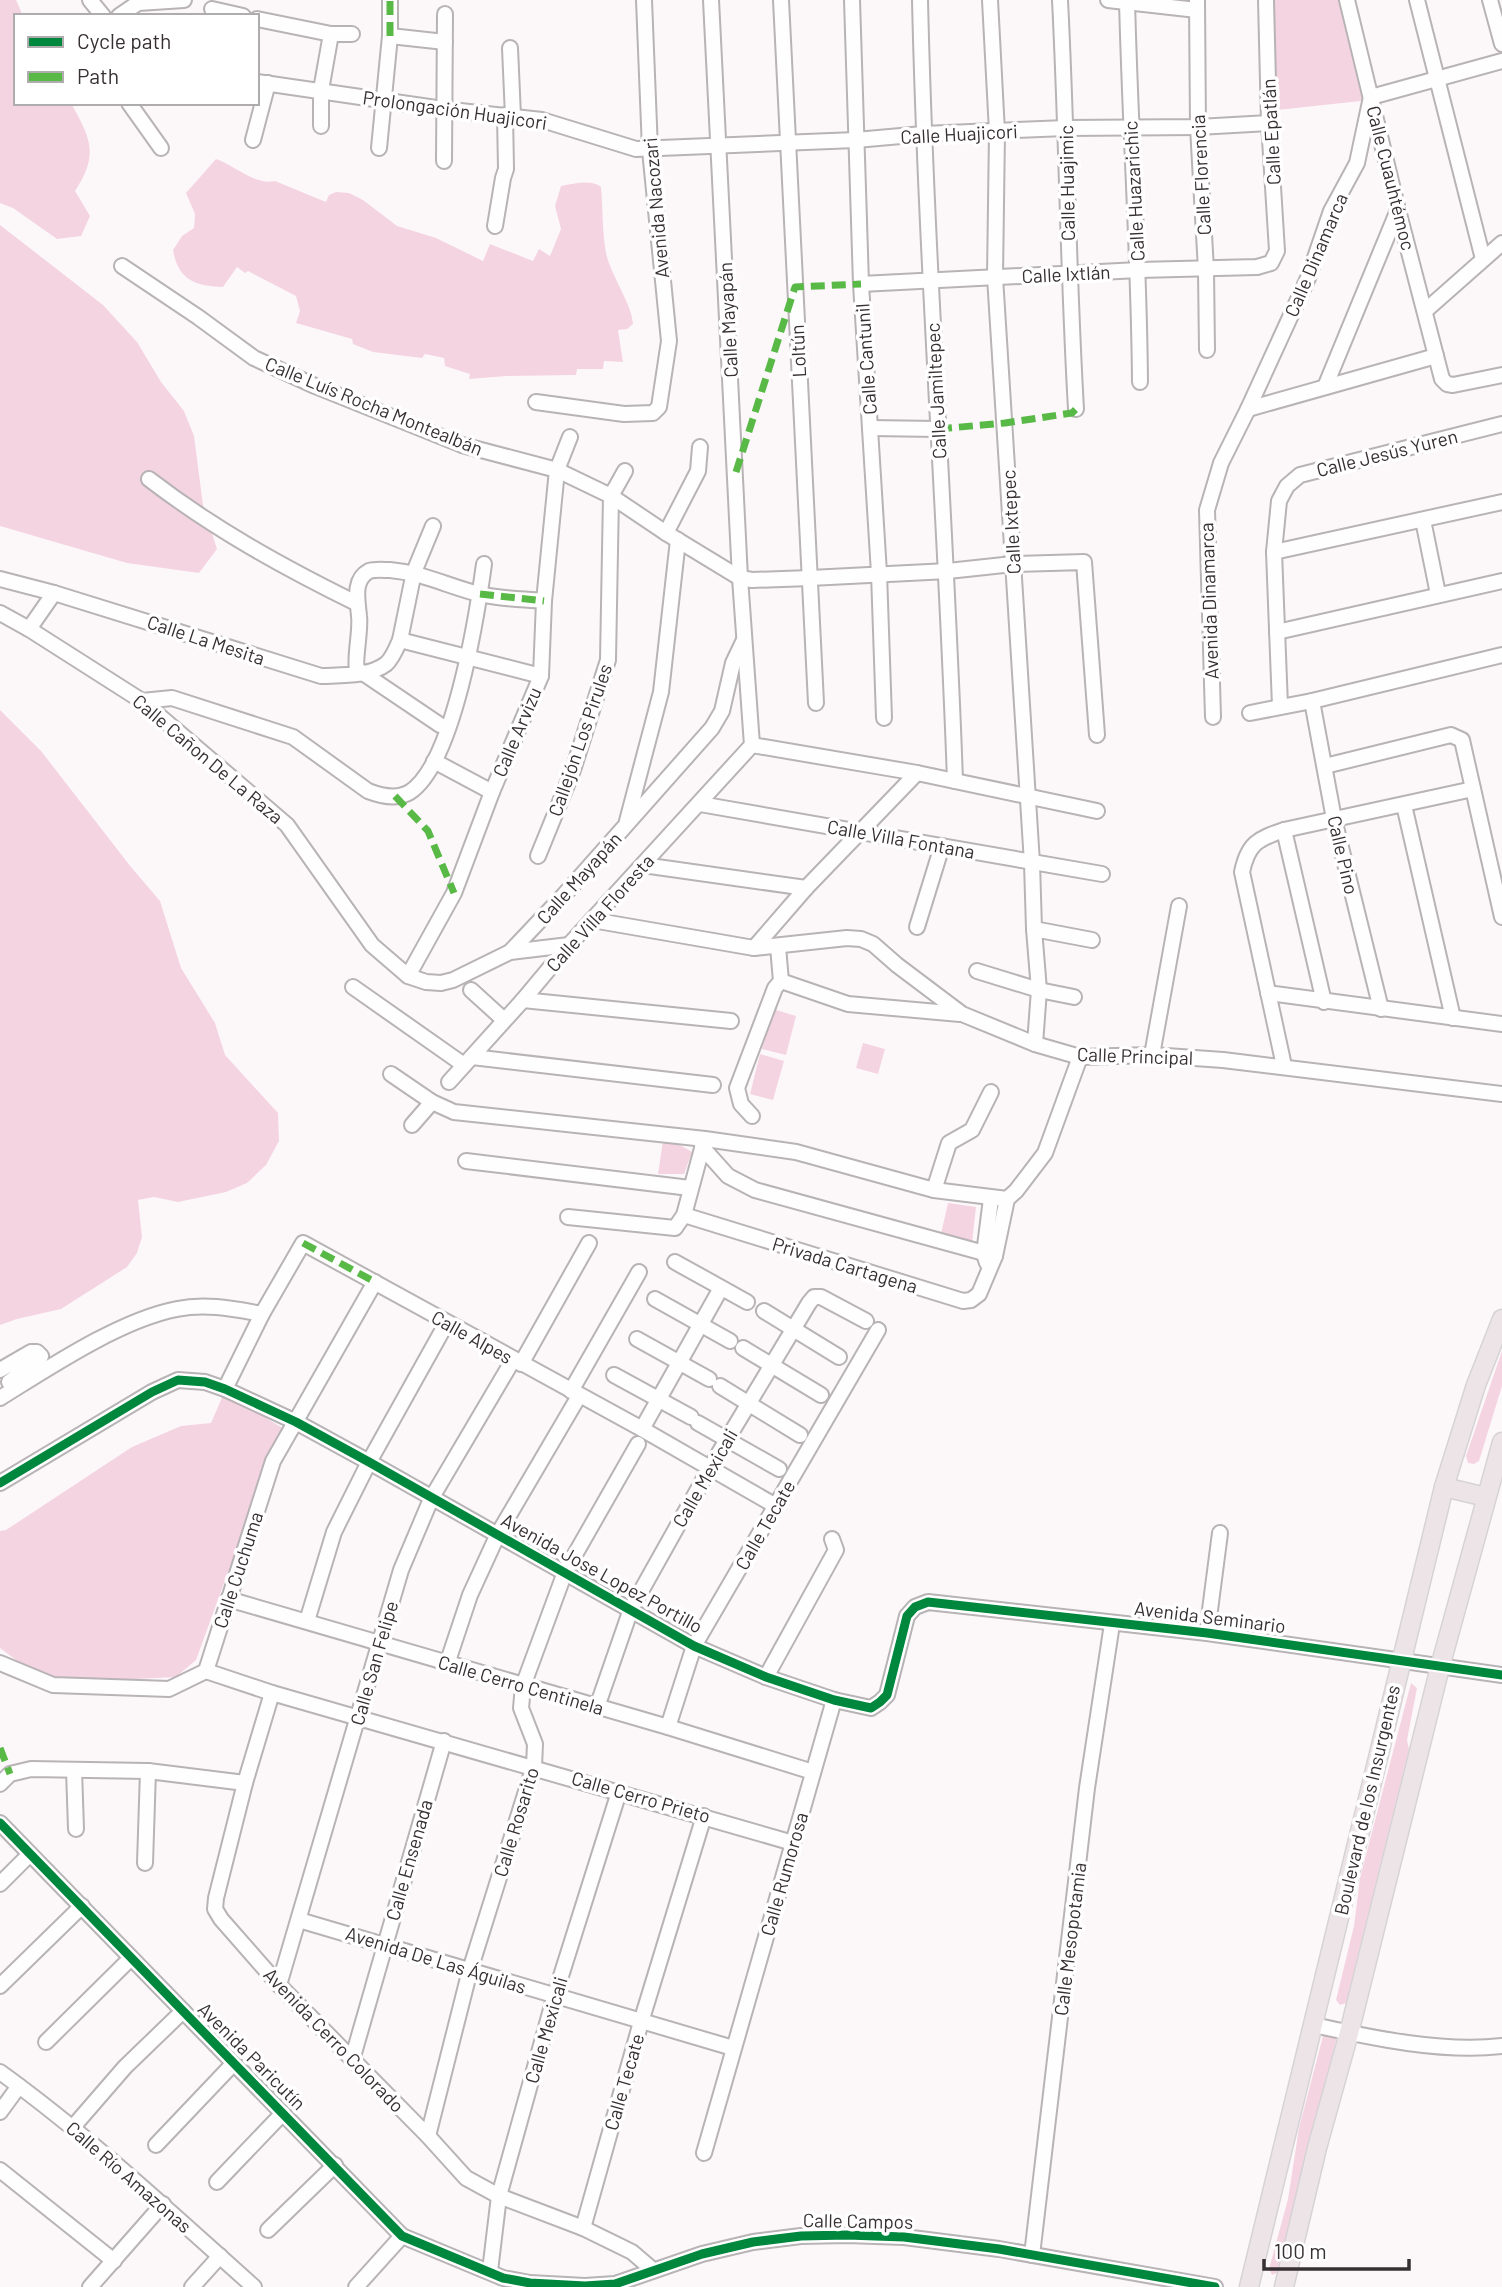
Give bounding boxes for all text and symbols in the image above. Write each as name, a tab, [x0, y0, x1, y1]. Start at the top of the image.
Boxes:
legend	[14, 14, 259, 105]
text: Cycle path	[77, 28, 171, 53]
text: Path	[77, 63, 119, 88]
street label: Calle Epatlán	[1256, 78, 1285, 186]
street label: Prolongación Huajicori	[361, 85, 549, 134]
street label: Calle Cuauhtémoc	[1362, 103, 1421, 253]
street label: Calle Florencia	[1186, 114, 1215, 236]
street label: Calle Huajicori	[900, 119, 1018, 148]
street label: Calle Huazarichic	[1118, 120, 1149, 262]
street label: Calle Huajimic	[1054, 125, 1079, 241]
street label: Avenida Nacozari	[638, 137, 673, 280]
street label: Calle Dinamarca	[1279, 189, 1352, 320]
street label: Calle Ixtlán	[1021, 260, 1111, 287]
street label: Calle Mayapán	[713, 262, 742, 378]
street label: Calle Cantunil	[850, 303, 881, 416]
street label: Calle Jamiltepec	[920, 322, 951, 460]
street label: Loltún	[785, 324, 810, 378]
street label: Calle Luís Rocha Montealbán	[262, 351, 486, 460]
street label: Calle Jesús Yuren	[1314, 424, 1460, 481]
street label: Calle Ixtepec	[996, 469, 1025, 575]
street label: Avenida Dinamarca	[1194, 522, 1223, 680]
street label: Calle La Mesita	[144, 610, 268, 669]
street label: Callejón Los Pirules	[543, 661, 616, 819]
street label: Calle Arvizu	[487, 683, 546, 780]
street label: Calle Cañon De La Raza	[129, 689, 288, 828]
street label: Calle Pino	[1323, 813, 1364, 897]
street label: Calle Villa Fontana	[826, 814, 977, 863]
street label: Calle Mayapán	[531, 827, 626, 928]
street label: Calle Villa Floresta	[541, 849, 658, 976]
street label: Calle Principal	[1077, 1042, 1193, 1069]
street label: Privada Cartagena	[770, 1232, 921, 1298]
street label: Calle Alpes	[428, 1305, 517, 1368]
street label: Calle Mexicali	[667, 1424, 742, 1531]
street label: Calle Tecate	[730, 1476, 799, 1574]
street label: Avenida Jose Lopez Portillo	[498, 1508, 707, 1637]
street label: Calle Cuchuma	[208, 1509, 267, 1631]
street label: Avenida Seminario	[1133, 1596, 1287, 1637]
street label: Calle San Felipe	[345, 1598, 402, 1728]
street label: Calle Cerro Centinela	[436, 1650, 607, 1719]
street label: Boulevard de los Insurgentes	[1329, 1683, 1404, 1917]
street label: Calle Rosarito	[488, 1764, 543, 1879]
street label: Calle Cerro Prieto	[569, 1766, 713, 1827]
street label: Calle Ensenada	[380, 1797, 437, 1923]
street label: Calle Rumorosa	[755, 1809, 812, 1938]
street label: Calle Mesopotamia	[1049, 1861, 1090, 2017]
street label: Avenida De Las Águilas	[343, 1921, 529, 1998]
street label: Avenida Cerro Colorado	[259, 1963, 409, 2117]
street label: Calle Mexicali	[519, 1974, 572, 2086]
street label: Avenida Paricutín	[194, 1997, 311, 2114]
street label: Calle Tecate	[599, 2031, 648, 2133]
street label: Calle Río Amazonas	[62, 2116, 197, 2237]
street label: Calle Campos	[803, 2208, 913, 2233]
scale bar	[1264, 2228, 1409, 2272]
text: 100 m	[1274, 2238, 1327, 2263]

